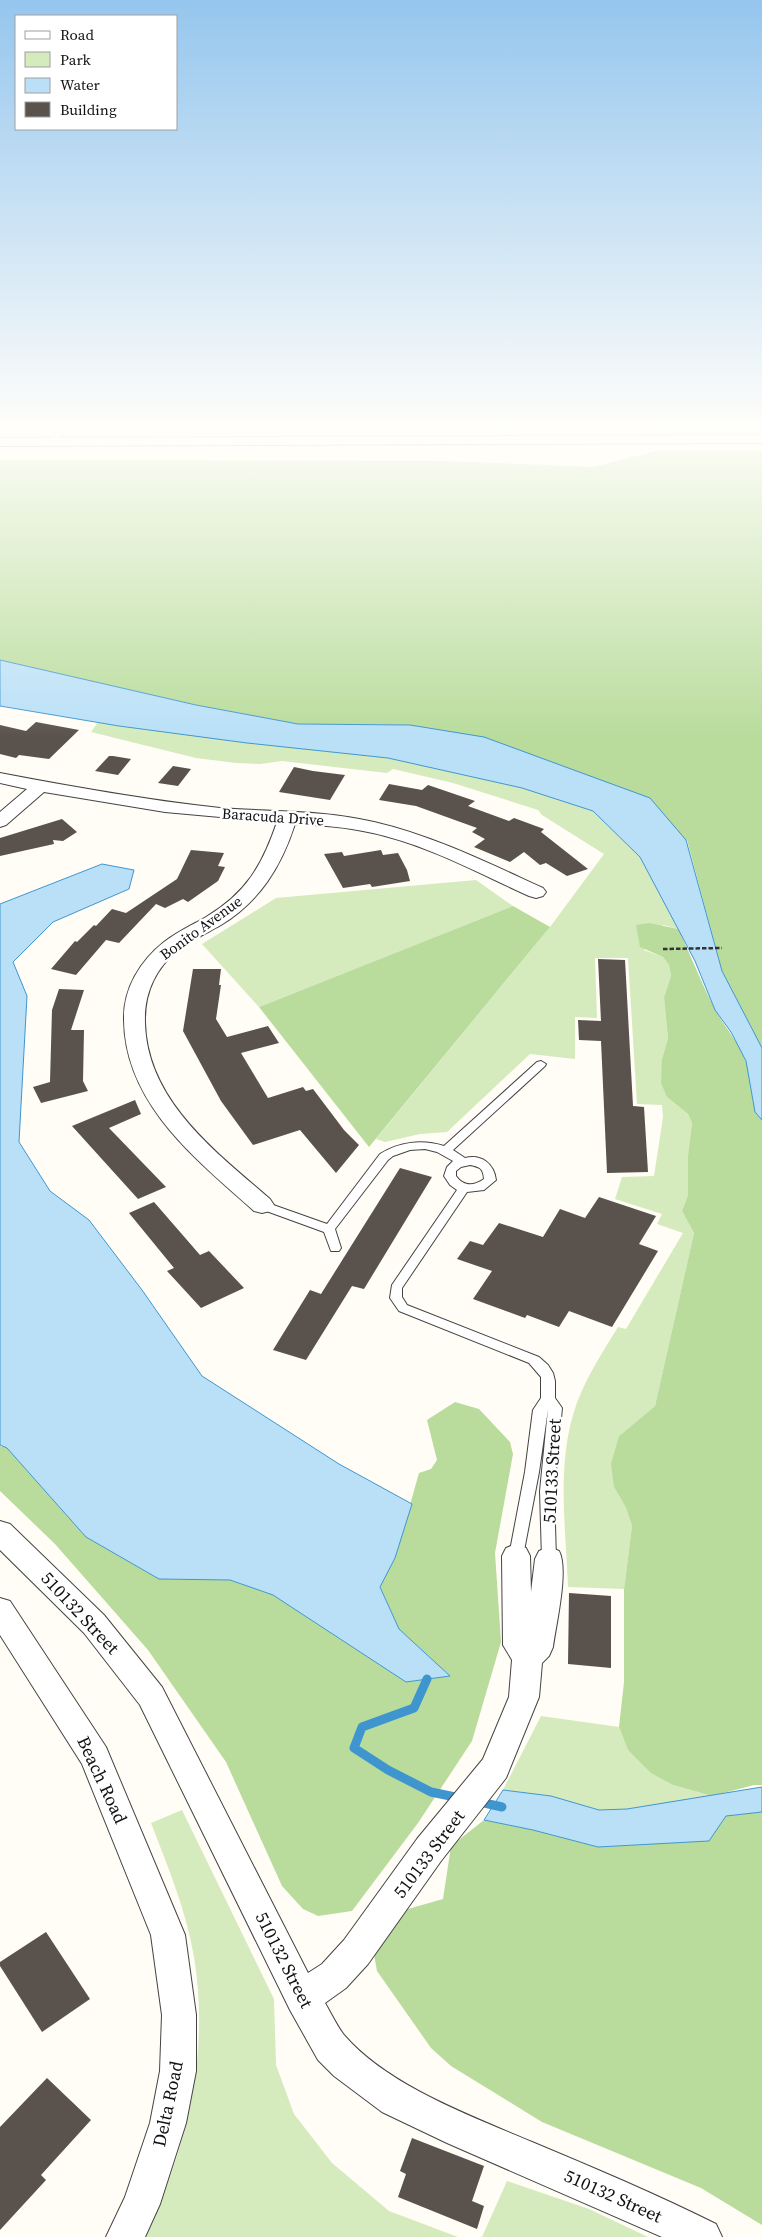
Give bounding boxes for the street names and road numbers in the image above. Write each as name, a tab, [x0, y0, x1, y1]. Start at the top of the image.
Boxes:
street label: Baracuda Drive	[221, 802, 325, 831]
street label: Bonito Avenue	[155, 890, 246, 965]
street label: 510133 Street	[536, 1418, 567, 1524]
street label: 510132 Street	[36, 1566, 125, 1660]
street label: Beach Road	[71, 1732, 134, 1828]
street label: 510133 Street	[387, 1804, 470, 1903]
street label: 510132 Street	[250, 1907, 319, 2012]
street label: Delta Road	[146, 2059, 189, 2149]
street label: 510132 Street	[560, 2163, 666, 2228]

